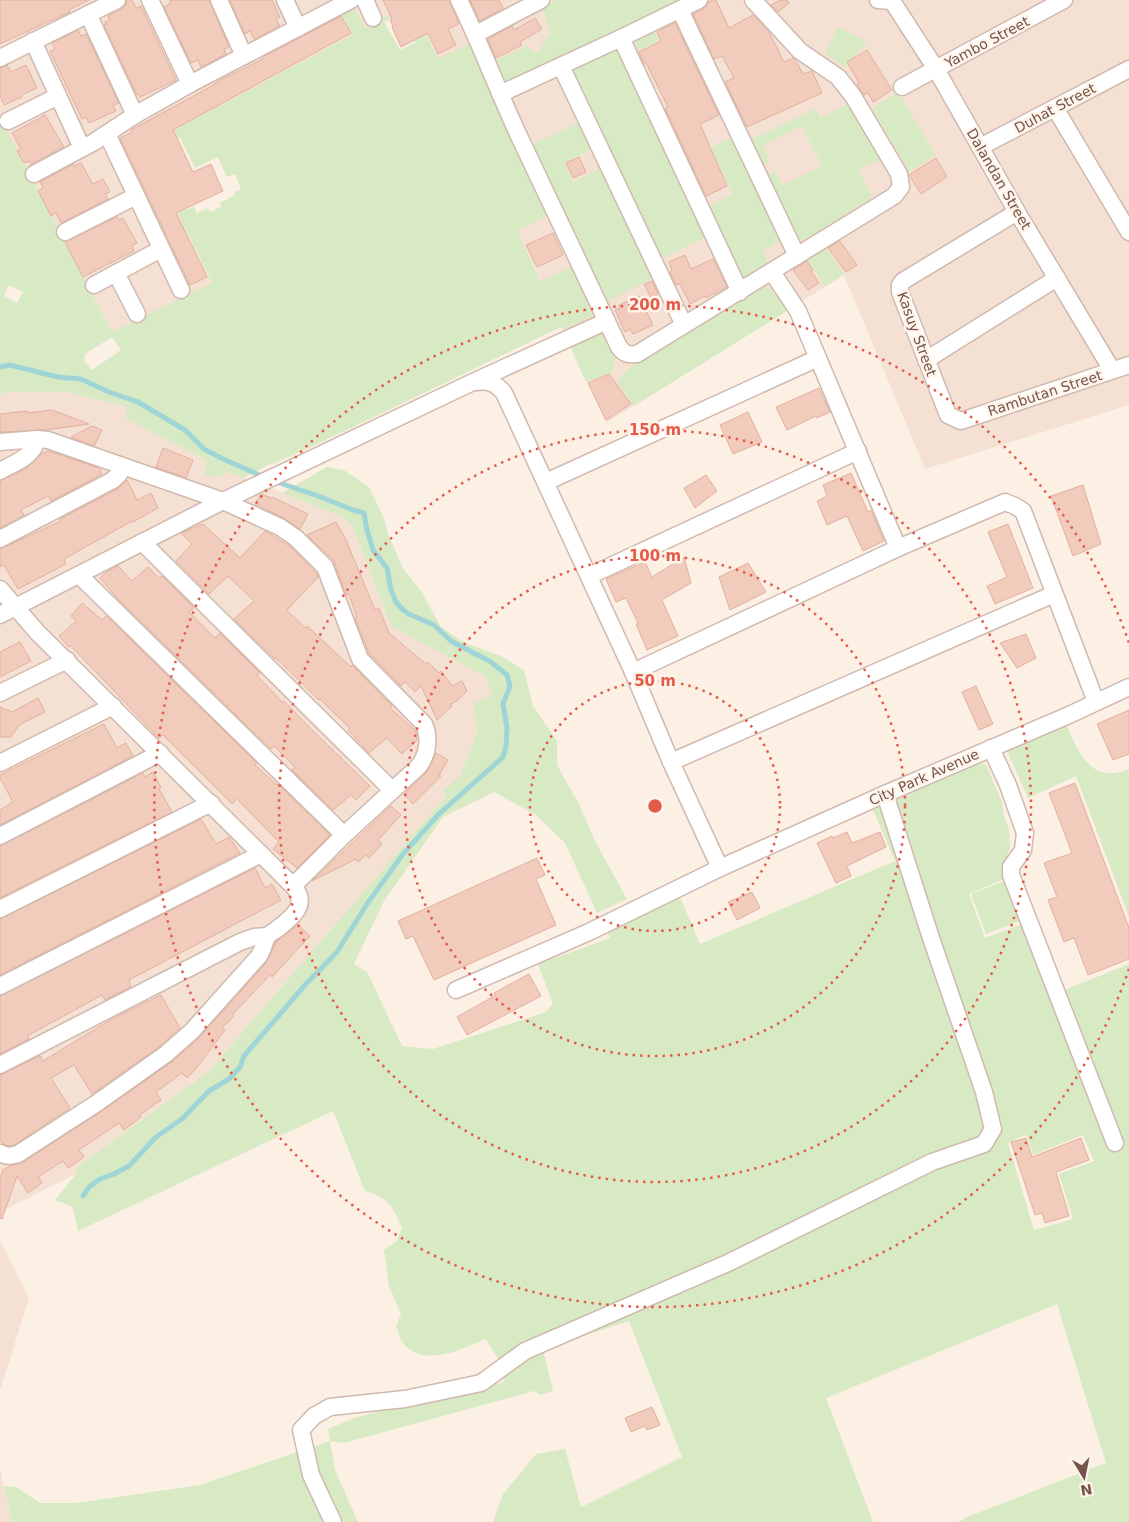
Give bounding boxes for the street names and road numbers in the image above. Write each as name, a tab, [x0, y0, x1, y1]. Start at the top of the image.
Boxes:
street label: Yambo Street	[941, 13, 1032, 71]
street label: Duhat Street	[1012, 80, 1099, 136]
street label: Dalandan Street	[964, 126, 1035, 233]
street label: Kasuy Street	[894, 289, 940, 379]
street label: Rambutan Street	[986, 367, 1105, 419]
street label: City Park Avenue	[867, 746, 981, 808]

